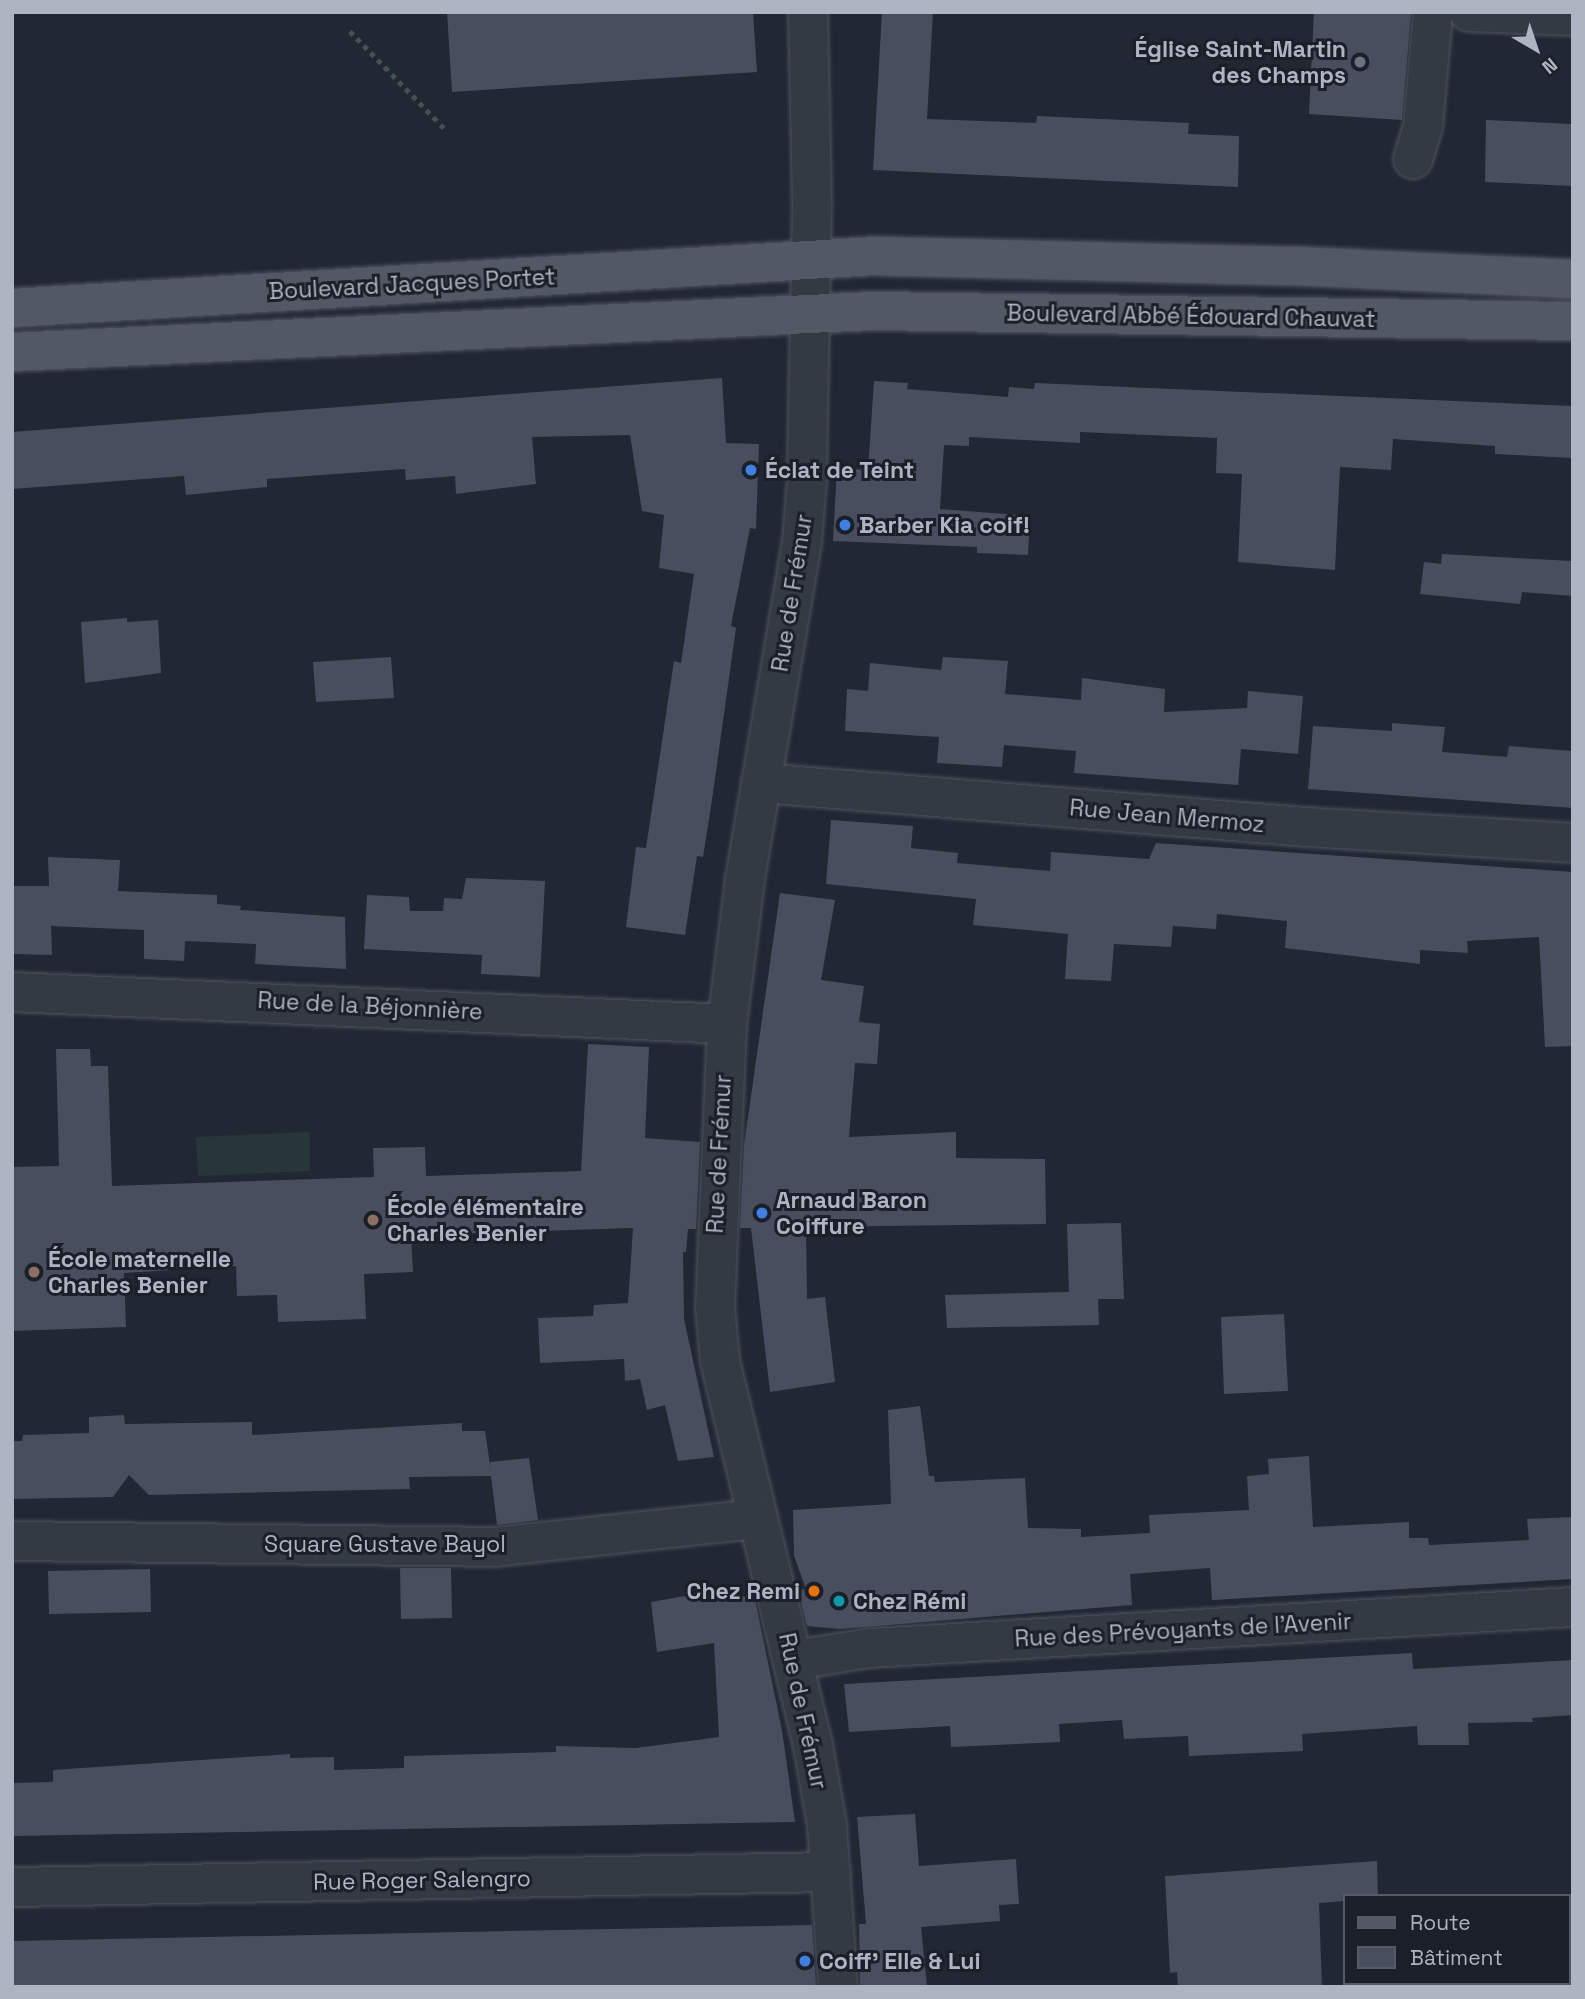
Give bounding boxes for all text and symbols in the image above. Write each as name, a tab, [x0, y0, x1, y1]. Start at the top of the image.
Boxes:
north arrow	[1501, 14, 1571, 84]
place label: Église Saint-Martin des Champs	[1135, 35, 1346, 89]
text: N	[1537, 52, 1562, 79]
marker: Église Saint-Martin des Champs	[1352, 54, 1368, 70]
street label: Boulevard Jacques Portet	[268, 263, 556, 305]
street label: Boulevard Abbé Édouard Chauvat	[1006, 299, 1376, 333]
place label: Éclat de Teint	[765, 456, 915, 484]
marker: Éclat de Teint	[743, 462, 759, 478]
place label: Barber Kia coif!	[859, 511, 1030, 539]
street label: Rue de Frémur	[766, 512, 818, 674]
marker: Barber Kia coif!	[837, 517, 853, 533]
street label: Rue Jean Mermoz	[1068, 794, 1266, 838]
street label: Rue de la Béjonnière	[257, 986, 483, 1026]
street label: Rue de Frémur	[701, 1074, 737, 1234]
place label: Arnaud Baron Coiffure	[776, 1186, 927, 1240]
place label: École élémentaire Charles Benier	[387, 1193, 584, 1247]
marker: Arnaud Baron Coiffure	[754, 1205, 770, 1221]
marker: École élémentaire Charles Benier	[365, 1212, 381, 1228]
place label: École maternelle Charles Benier	[48, 1245, 231, 1299]
marker: École maternelle Charles Benier	[26, 1264, 42, 1280]
street label: Square Gustave Bayol	[264, 1530, 506, 1558]
place label: Chez Remi	[687, 1577, 800, 1605]
marker: Chez Remi	[806, 1583, 822, 1599]
place label: Chez Rémi	[853, 1587, 966, 1615]
marker: Chez Rémi	[831, 1593, 847, 1609]
street label: Rue des Prévoyants de l'Avenir	[1014, 1607, 1352, 1653]
street label: Rue de Frémur	[773, 1630, 833, 1792]
street label: Rue Roger Salengro	[313, 1864, 531, 1896]
legend	[1344, 1894, 1571, 1985]
text: Route	[1410, 1909, 1471, 1936]
text: Bâtiment	[1410, 1944, 1503, 1971]
place label: Coiff' Elle & Lui	[819, 1947, 981, 1975]
marker: Coiff' Elle & Lui	[797, 1953, 813, 1969]

